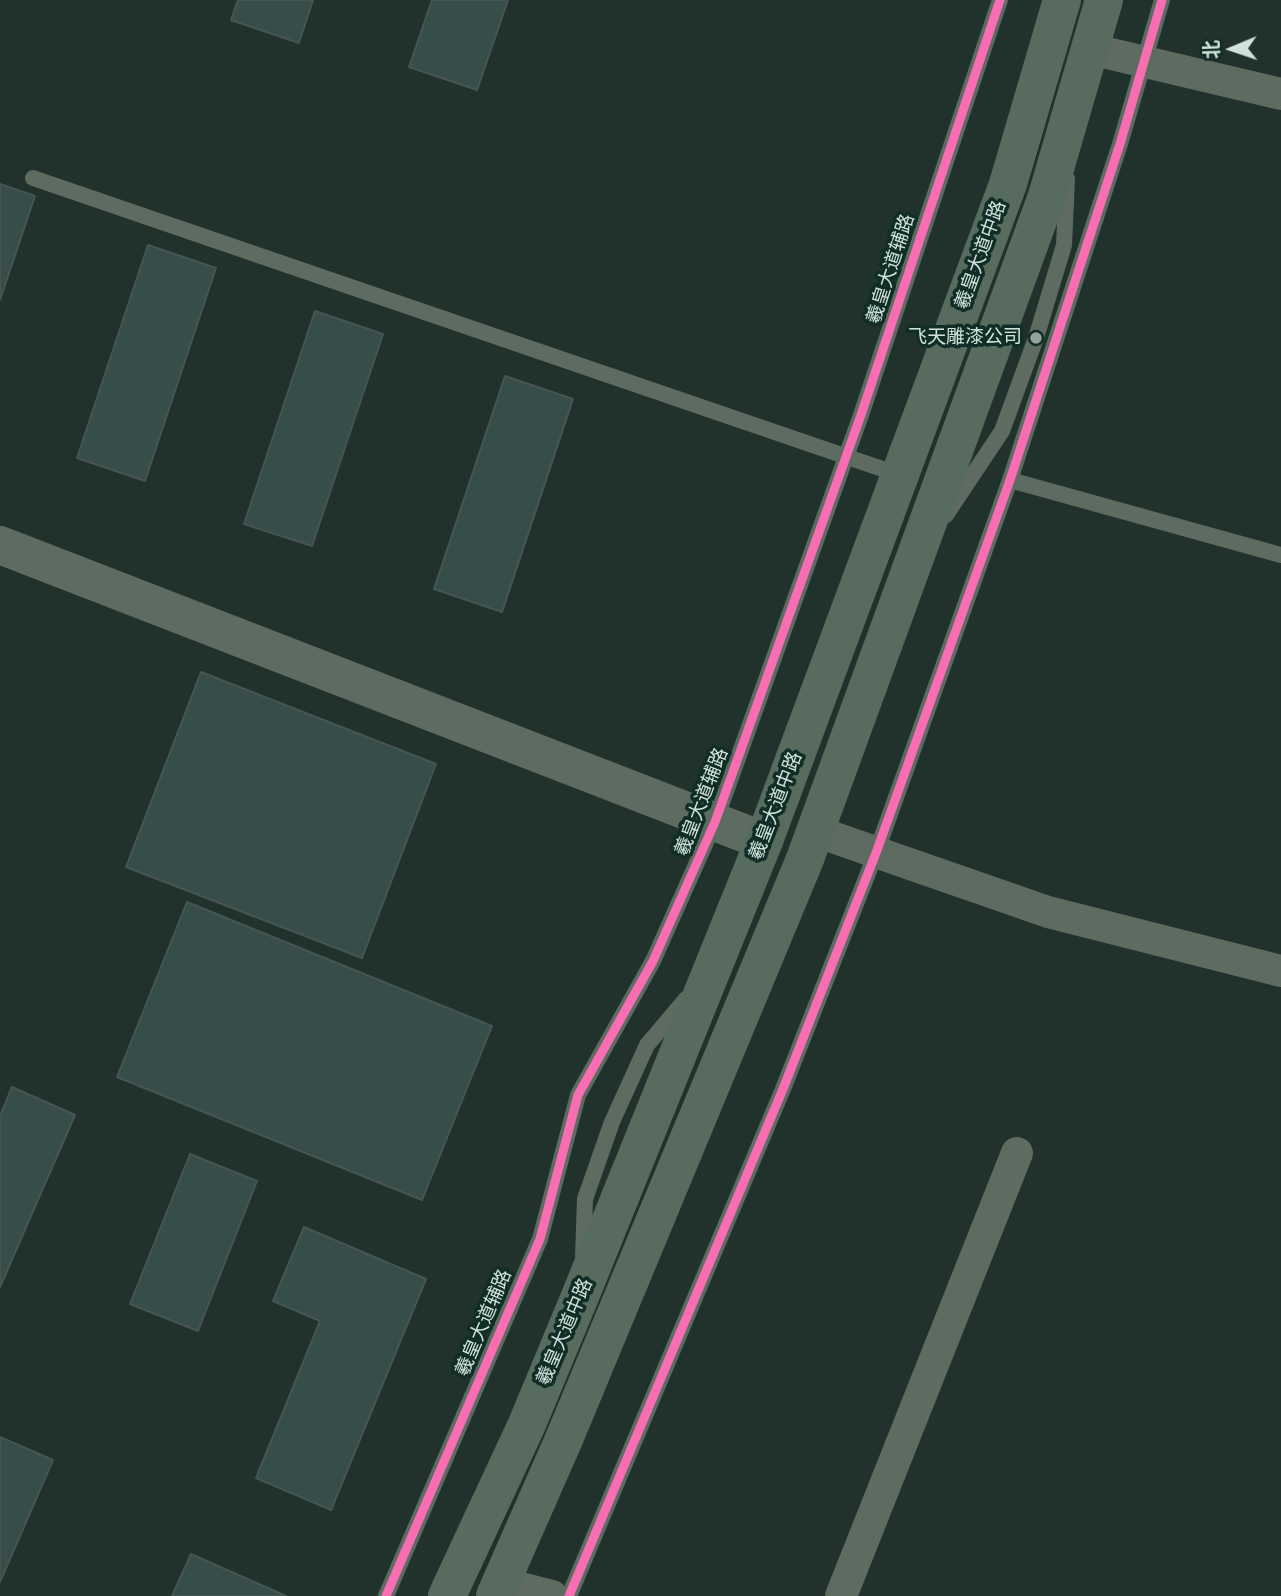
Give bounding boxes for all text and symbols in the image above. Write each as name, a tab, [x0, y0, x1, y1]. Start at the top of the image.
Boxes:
north arrow	[1197, 14, 1267, 84]
text: 北	[1198, 40, 1224, 60]
street label: 羲皇大道中路	[951, 198, 1011, 312]
street label: 羲皇大道辅路	[863, 211, 919, 327]
place label: 飞天雕漆公司	[908, 327, 1022, 349]
marker: 飞天雕漆公司	[1028, 330, 1044, 346]
street label: 羲皇大道辅路	[671, 745, 733, 859]
street label: 羲皇大道中路	[745, 749, 807, 863]
street label: 羲皇大道辅路	[451, 1266, 517, 1380]
street label: 羲皇大道中路	[532, 1275, 598, 1389]

